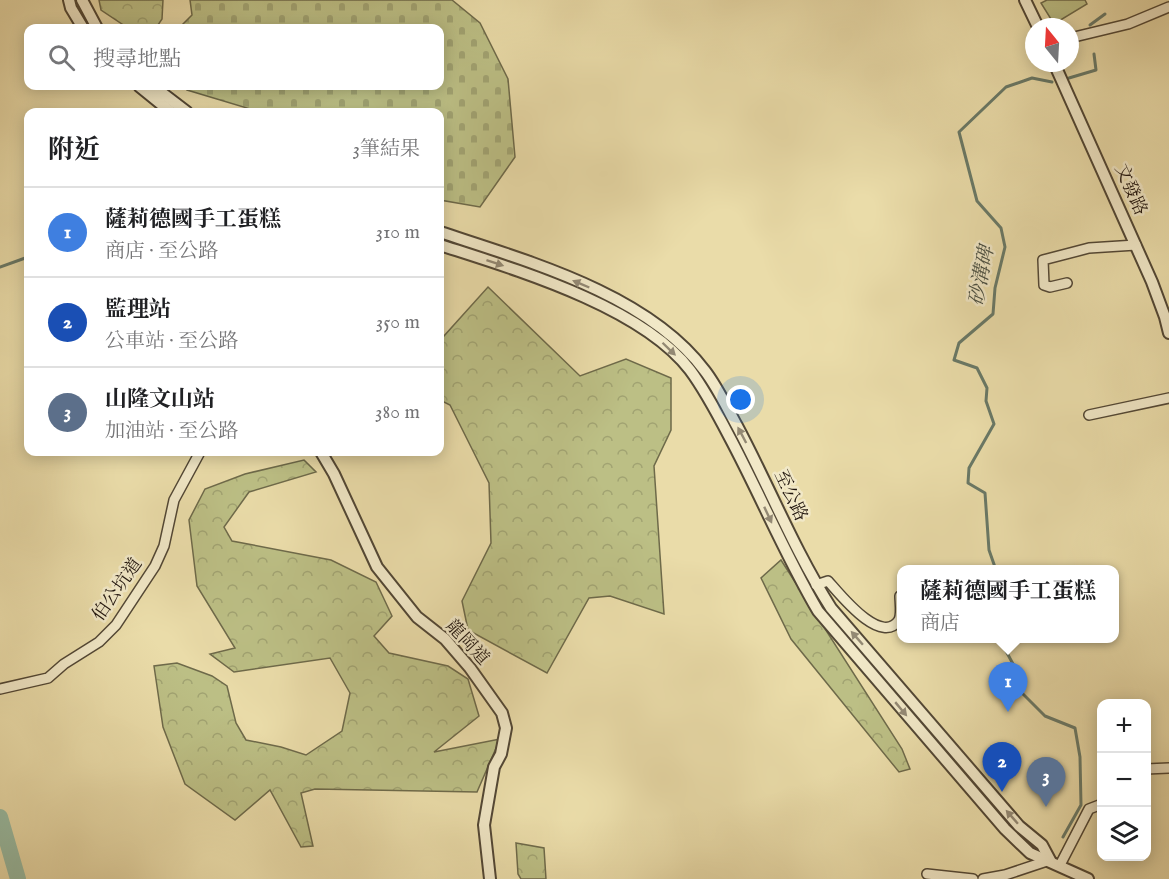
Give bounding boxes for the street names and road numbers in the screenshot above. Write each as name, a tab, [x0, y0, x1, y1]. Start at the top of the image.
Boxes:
street label: 文發路	[1109, 161, 1151, 219]
street label: 至公路	[768, 467, 812, 525]
street label: 伯公坑道	[88, 554, 148, 626]
street label: 龍岡道	[440, 615, 494, 671]

